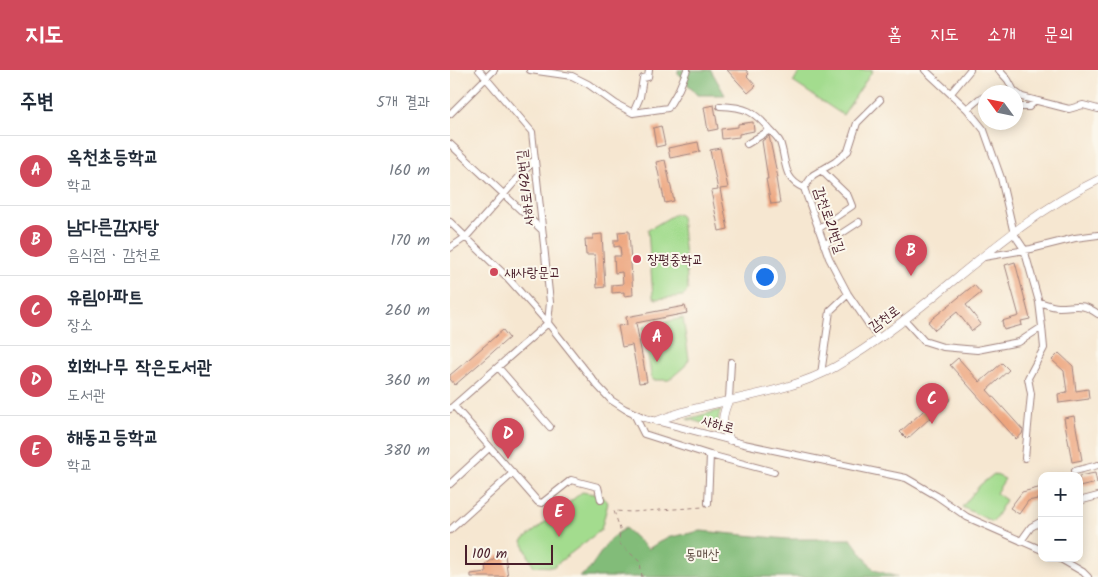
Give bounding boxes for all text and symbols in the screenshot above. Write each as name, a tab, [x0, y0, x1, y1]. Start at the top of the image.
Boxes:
text: 지도	[25, 16, 64, 55]
text: 홈	[888, 21, 902, 50]
text: 지도	[930, 21, 959, 50]
text: 소개	[987, 21, 1016, 50]
text: 문의	[1044, 21, 1073, 50]
north arrow	[978, 85, 1023, 130]
text: 주변	[20, 86, 54, 119]
text: 5개 결과	[376, 90, 430, 115]
text: 옥천초등학교	[67, 143, 159, 173]
street label: 사하로142번길	[511, 148, 541, 227]
text: A	[31, 158, 41, 183]
text: 160 m	[389, 158, 430, 183]
text: 학교	[67, 173, 93, 198]
street label: 감천로21번길	[807, 184, 851, 257]
text: 남다른감자탕	[67, 213, 159, 243]
text: B	[31, 228, 41, 253]
text: 170 m	[390, 228, 430, 253]
pin: B	[895, 235, 927, 276]
text: 음식점 · 감천로	[67, 243, 161, 268]
place label: 장평중학교	[647, 249, 703, 271]
marker: 장평중학교	[631, 253, 643, 265]
place label: 새사랑문고	[504, 262, 560, 284]
your location	[752, 264, 778, 290]
marker: 새사랑문고	[488, 266, 500, 278]
text: 유림아파트	[67, 283, 143, 313]
text: C	[31, 298, 41, 323]
text: 260 m	[385, 298, 430, 323]
street label: 감천로	[864, 300, 905, 338]
text: 장소	[67, 313, 93, 338]
pin: A	[641, 321, 673, 362]
text: 회화나무 작은도서관	[67, 353, 212, 383]
text: D	[31, 368, 41, 393]
text: 360 m	[385, 368, 430, 393]
text: 도서관	[67, 383, 106, 408]
pin: C	[916, 383, 948, 424]
street label: 사하로	[699, 410, 737, 440]
pin: D	[492, 418, 524, 459]
text: 해동고등학교	[67, 423, 159, 453]
text: E	[32, 438, 40, 463]
text: 380 m	[384, 438, 430, 463]
text: 학교	[67, 453, 93, 478]
map controls	[1038, 472, 1083, 562]
button: +	[1038, 472, 1083, 517]
pin: E	[543, 496, 575, 537]
button: −	[1038, 517, 1083, 562]
scale bar	[465, 542, 552, 565]
text: 100 m	[472, 543, 507, 565]
park label: 동매산	[685, 544, 720, 566]

